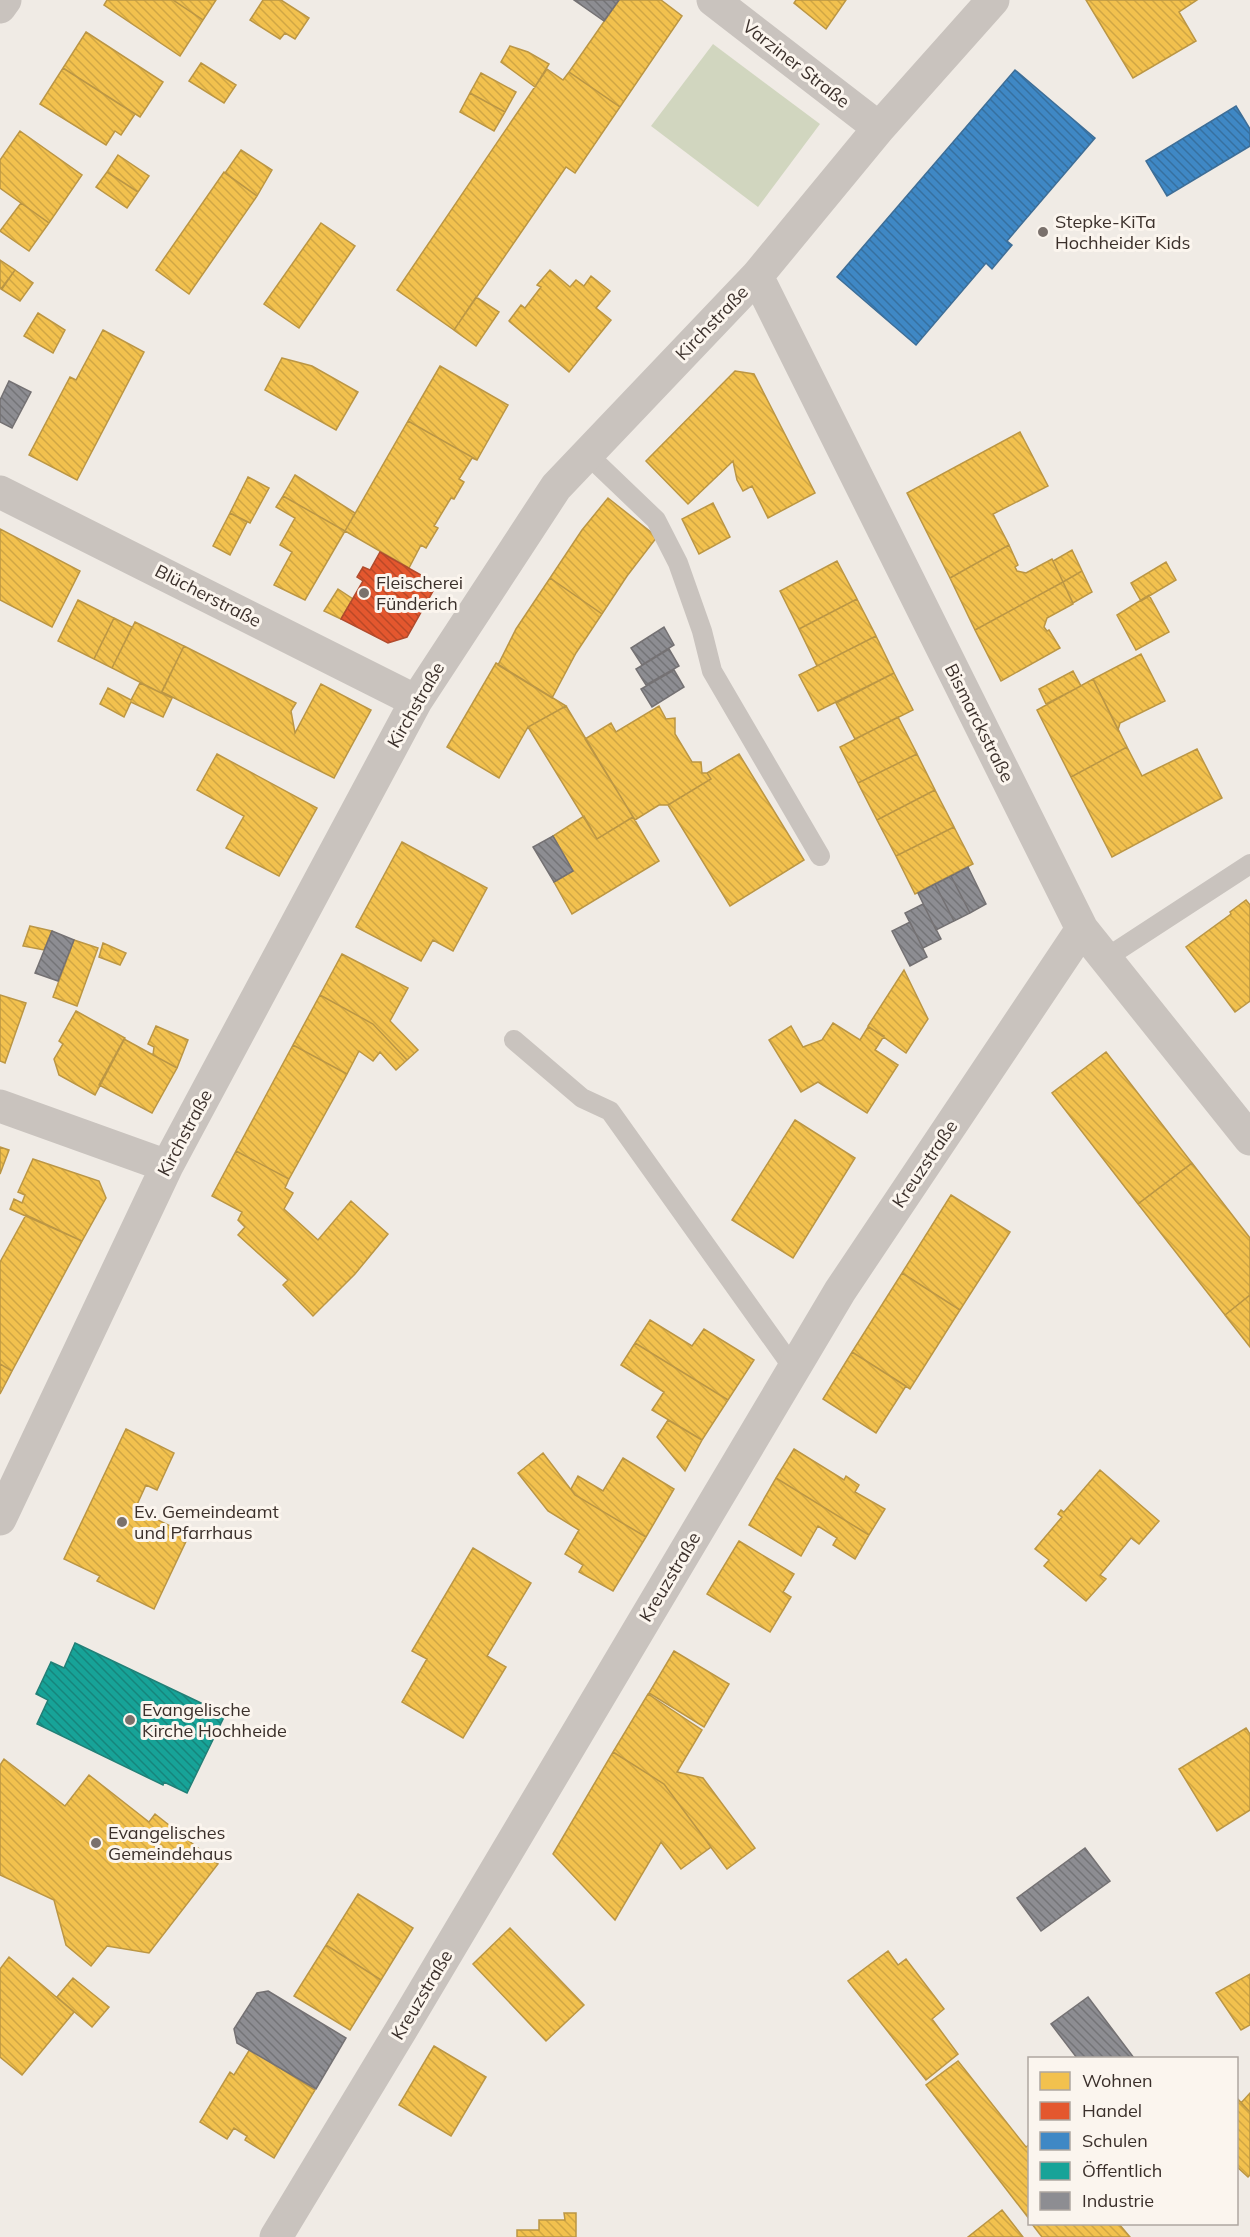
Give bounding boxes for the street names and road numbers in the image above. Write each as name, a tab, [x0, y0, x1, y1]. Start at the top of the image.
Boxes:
street label: Varziner Straße	[738, 15, 855, 113]
street label: Kirchstraße	[670, 280, 753, 365]
street label: Blücherstraße	[151, 559, 265, 632]
street label: Kirchstraße	[382, 658, 449, 752]
street label: Bismarckstraße	[940, 660, 1019, 786]
street label: Kirchstraße	[152, 1085, 217, 1180]
street label: Kreuzstraße	[887, 1115, 962, 1212]
street label: Kreuzstraße	[634, 1528, 705, 1626]
street label: Kreuzstraße	[386, 1946, 457, 2044]

